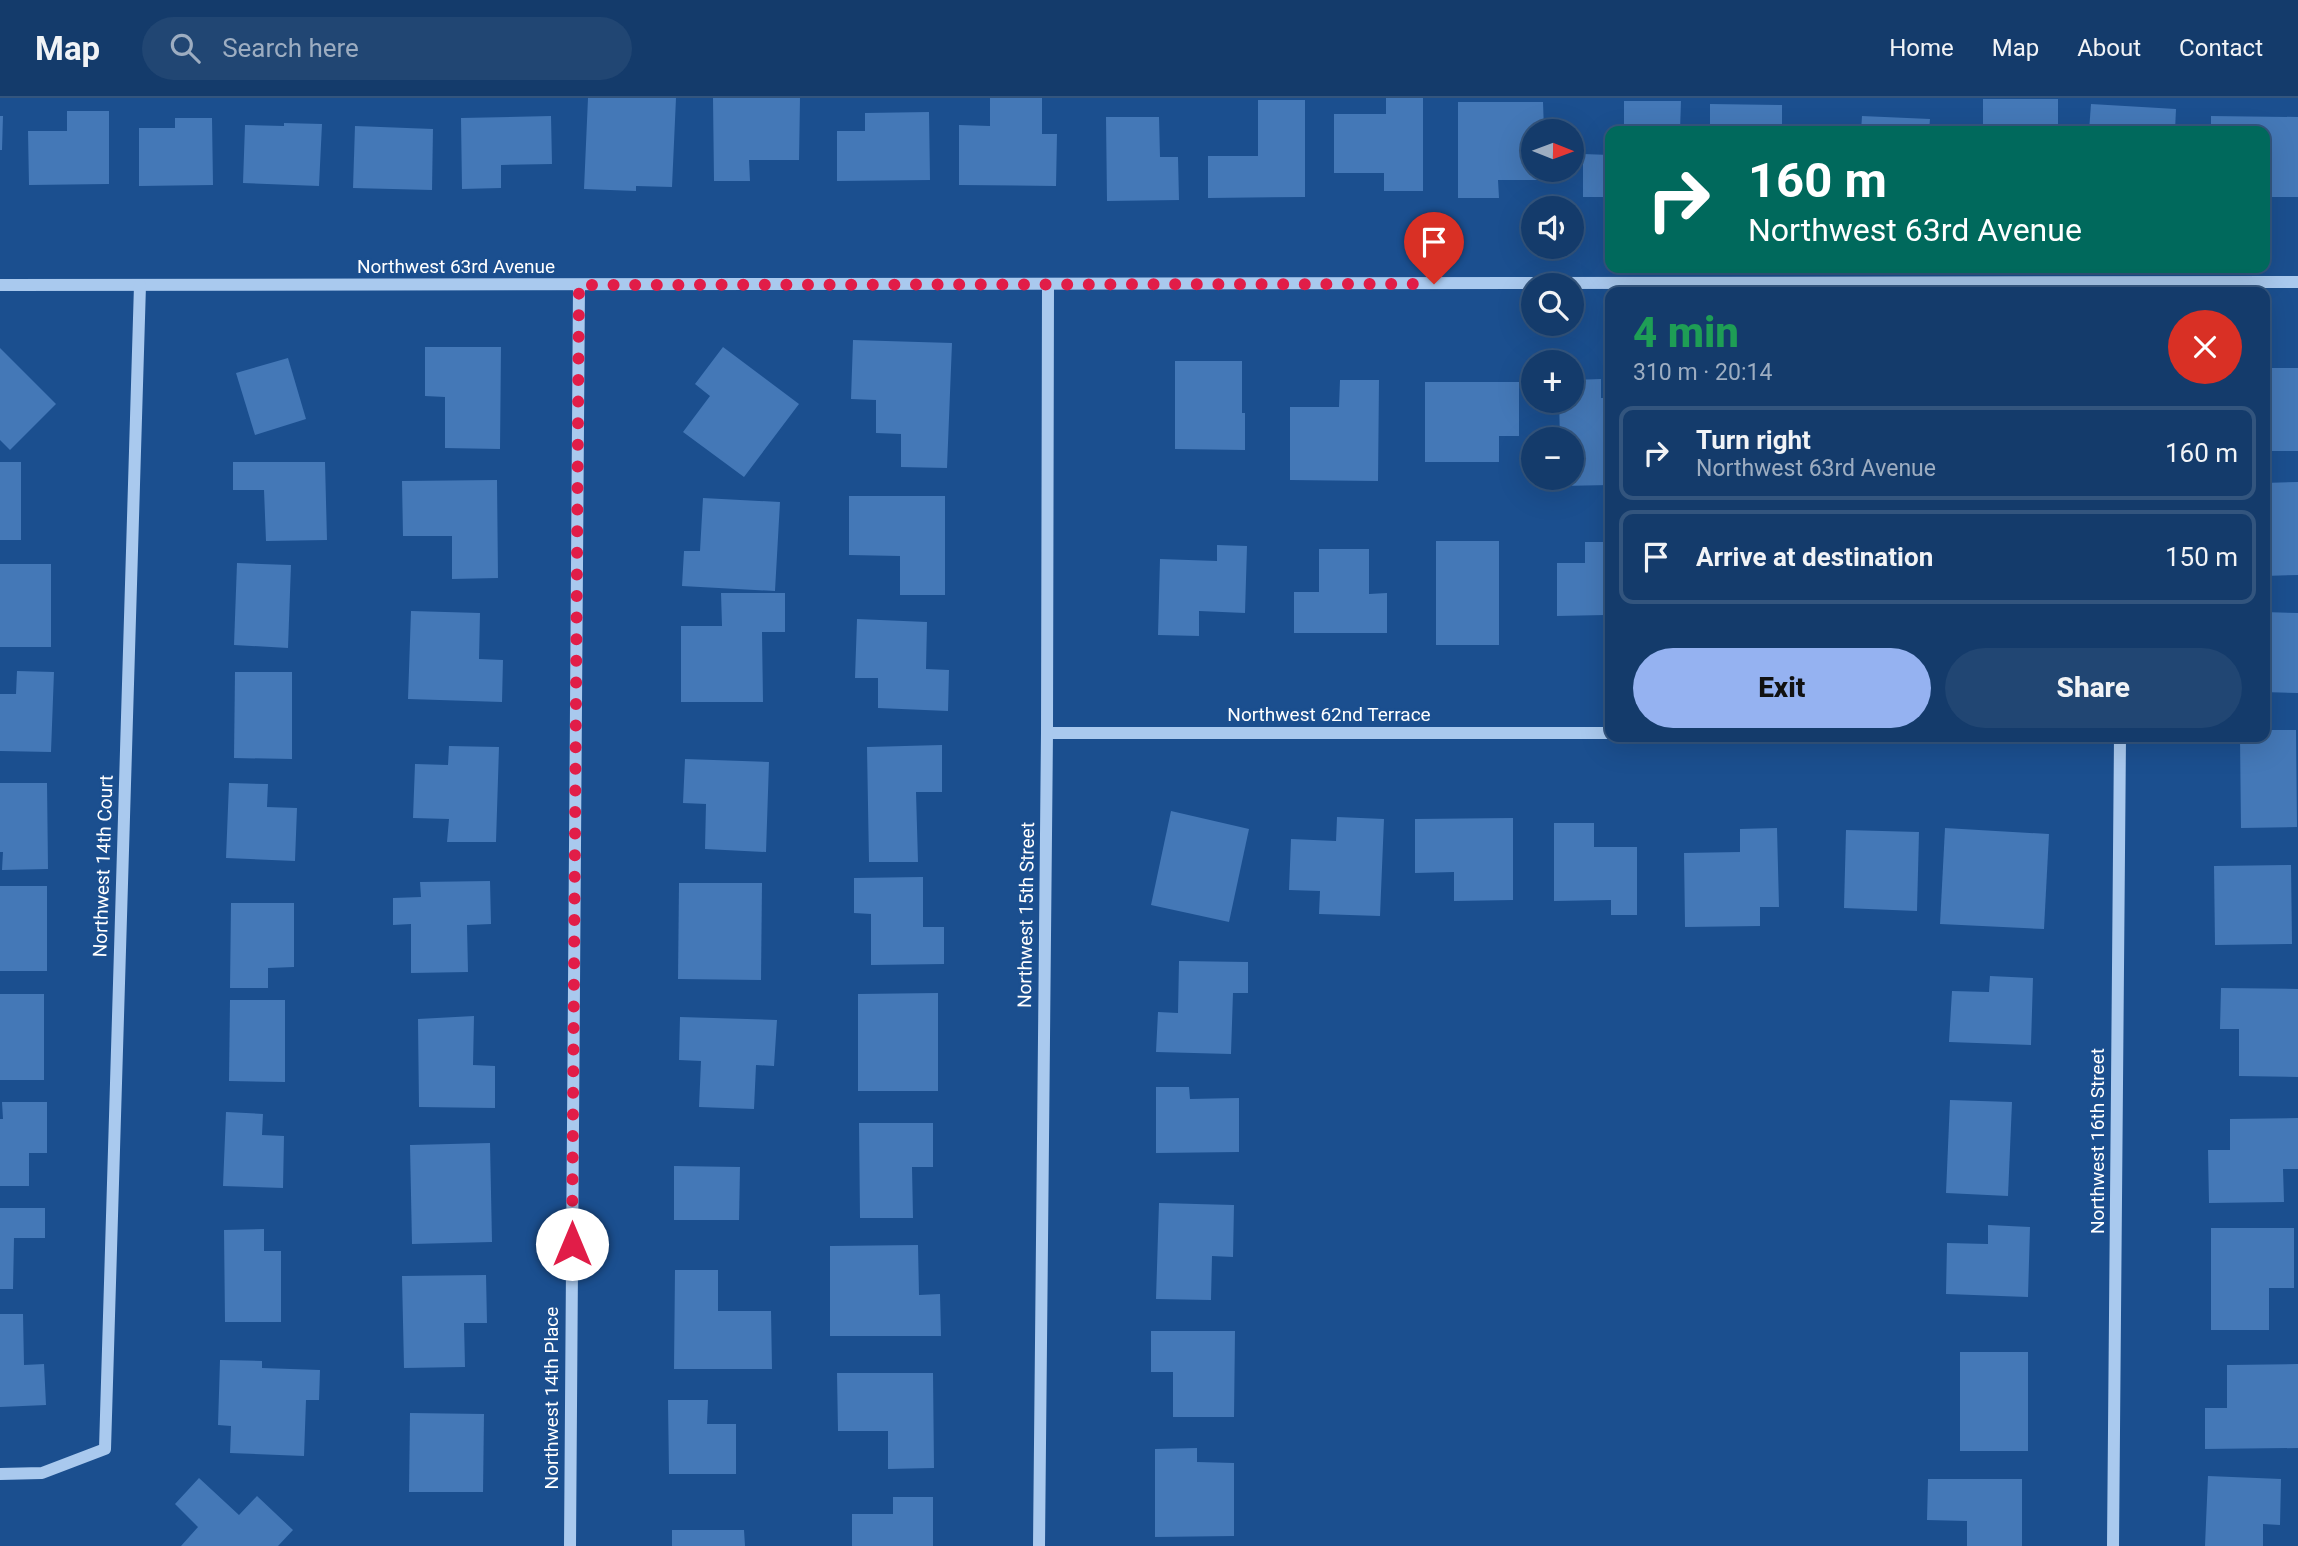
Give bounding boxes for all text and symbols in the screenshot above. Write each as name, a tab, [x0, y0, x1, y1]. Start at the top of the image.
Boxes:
search box	[142, 17, 632, 80]
text: Map	[35, 29, 100, 68]
icon: search	[166, 29, 204, 67]
text: Search here	[222, 33, 359, 63]
text: Home	[1889, 34, 1954, 62]
text: Map	[1992, 34, 2039, 62]
text: About	[2077, 34, 2141, 62]
text: Contact	[2179, 34, 2263, 62]
north arrow	[1521, 119, 1584, 182]
map controls	[1521, 119, 1584, 490]
text: 160 m	[1748, 152, 1887, 209]
icon: right	[1633, 154, 1724, 245]
button: sound	[1521, 196, 1584, 259]
text: Northwest 63rd Avenue	[1748, 211, 2082, 249]
pin	[1404, 212, 1464, 284]
icon: arrive	[1415, 223, 1453, 261]
street label: Northwest 63rd Avenue	[357, 255, 555, 278]
button: search	[1521, 273, 1584, 336]
text: 4 min	[1633, 308, 1739, 357]
button: close	[2168, 310, 2242, 384]
button: +	[1521, 350, 1584, 413]
text: 310 m · 20:14	[1633, 359, 1772, 386]
text: Turn right	[1696, 425, 1811, 455]
button: −	[1521, 427, 1584, 490]
icon: right	[1637, 434, 1675, 472]
text: 160 m	[2165, 438, 2238, 468]
text: Northwest 63rd Avenue	[1696, 455, 1936, 482]
icon: arrive	[1637, 538, 1675, 576]
text: Arrive at destination	[1696, 542, 1933, 572]
text: 150 m	[2165, 542, 2238, 572]
button: Exit	[1633, 648, 1931, 728]
button: Share	[1945, 648, 2242, 728]
street label: Northwest 62nd Terrace	[1227, 703, 1431, 726]
street label: Northwest 14th Court	[88, 774, 118, 958]
street label: Northwest 15th Street	[1013, 822, 1039, 1008]
street label: Northwest 16th Street	[2086, 1048, 2109, 1234]
position arrow	[535, 1207, 609, 1281]
street label: Northwest 14th Place	[540, 1307, 563, 1489]

